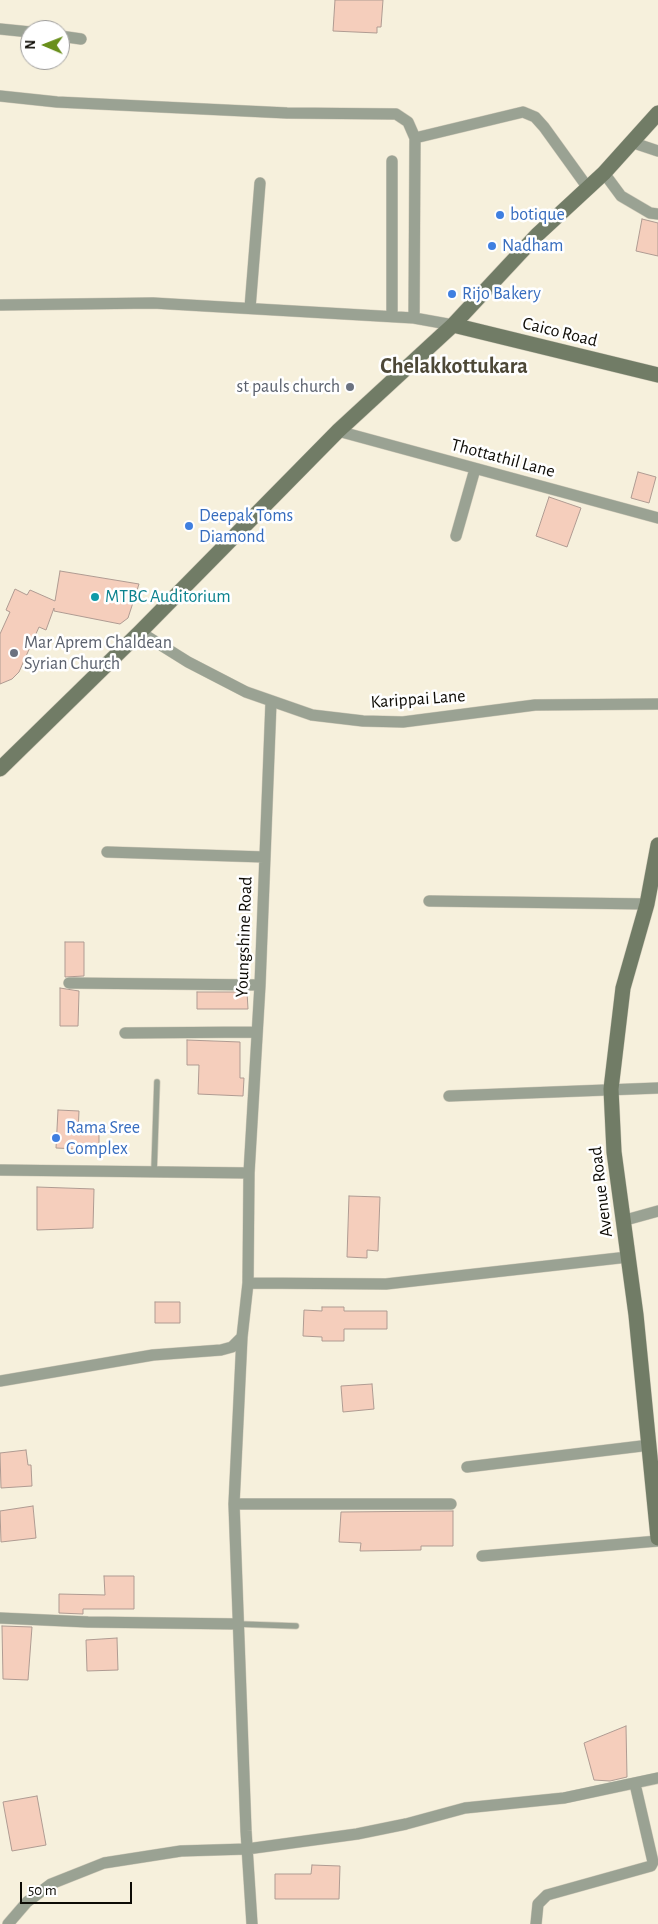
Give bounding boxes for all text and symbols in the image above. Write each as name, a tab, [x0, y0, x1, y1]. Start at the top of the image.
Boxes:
north arrow	[20, 20, 70, 70]
text: N	[24, 40, 38, 50]
place label: botique	[510, 204, 565, 226]
marker: botique	[494, 209, 506, 221]
place label: Nadham	[502, 235, 563, 257]
marker: Nadham	[486, 240, 498, 252]
place label: Rijo Bakery	[462, 283, 541, 305]
marker: Rijo Bakery	[446, 288, 458, 300]
street label: Caico Road	[520, 312, 600, 352]
district label: Chelakkottukara	[380, 353, 528, 379]
place label: st pauls church	[237, 376, 340, 398]
marker: st pauls church	[344, 381, 356, 393]
street label: Thottathil Lane	[449, 434, 557, 482]
place label: Deepak Toms Diamond	[199, 505, 293, 548]
marker: Deepak Toms Diamond	[183, 520, 195, 532]
place label: MTBC Auditorium	[105, 586, 231, 608]
marker: MTBC Auditorium	[89, 591, 101, 603]
place label: Mar Aprem Chaldean Syrian Church	[24, 632, 172, 674]
marker: Mar Aprem Chaldean Syrian Church	[8, 647, 20, 659]
street label: Karippai Lane	[370, 685, 466, 713]
street label: Youngshine Road	[231, 876, 257, 998]
place label: Rama Sree Complex	[66, 1117, 140, 1160]
marker: Rama Sree Complex	[50, 1132, 62, 1144]
street label: Avenue Road	[585, 1145, 617, 1239]
scale bar	[22, 1872, 135, 1904]
text: 50 m	[28, 1883, 57, 1898]

